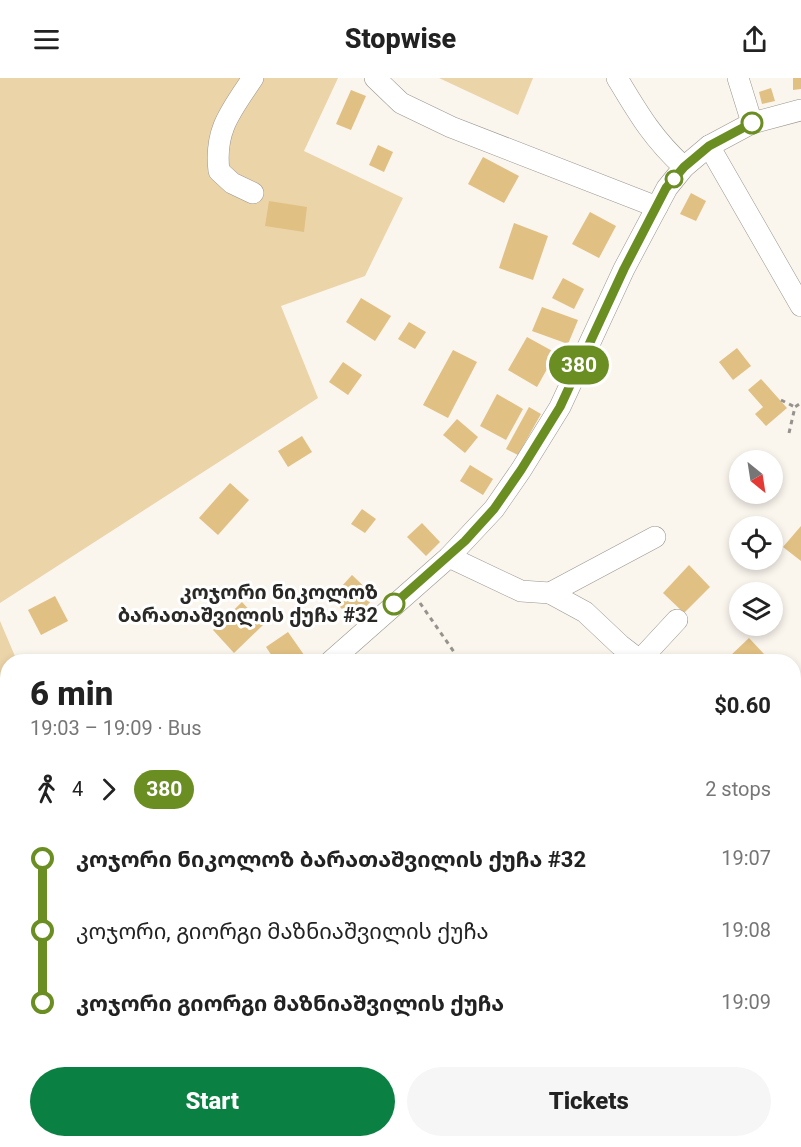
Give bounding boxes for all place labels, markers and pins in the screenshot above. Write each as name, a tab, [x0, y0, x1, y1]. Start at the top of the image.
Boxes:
unlabelled marker	[741, 112, 763, 134]
unlabelled marker	[665, 170, 683, 188]
place label: კოჯორი ნიკოლოზ ბარათაშვილის ქუჩა #32	[118, 580, 378, 627]
marker: კოჯორი ნიკოლოზ ბარათაშვილის ქუჩა #32	[383, 593, 405, 615]

